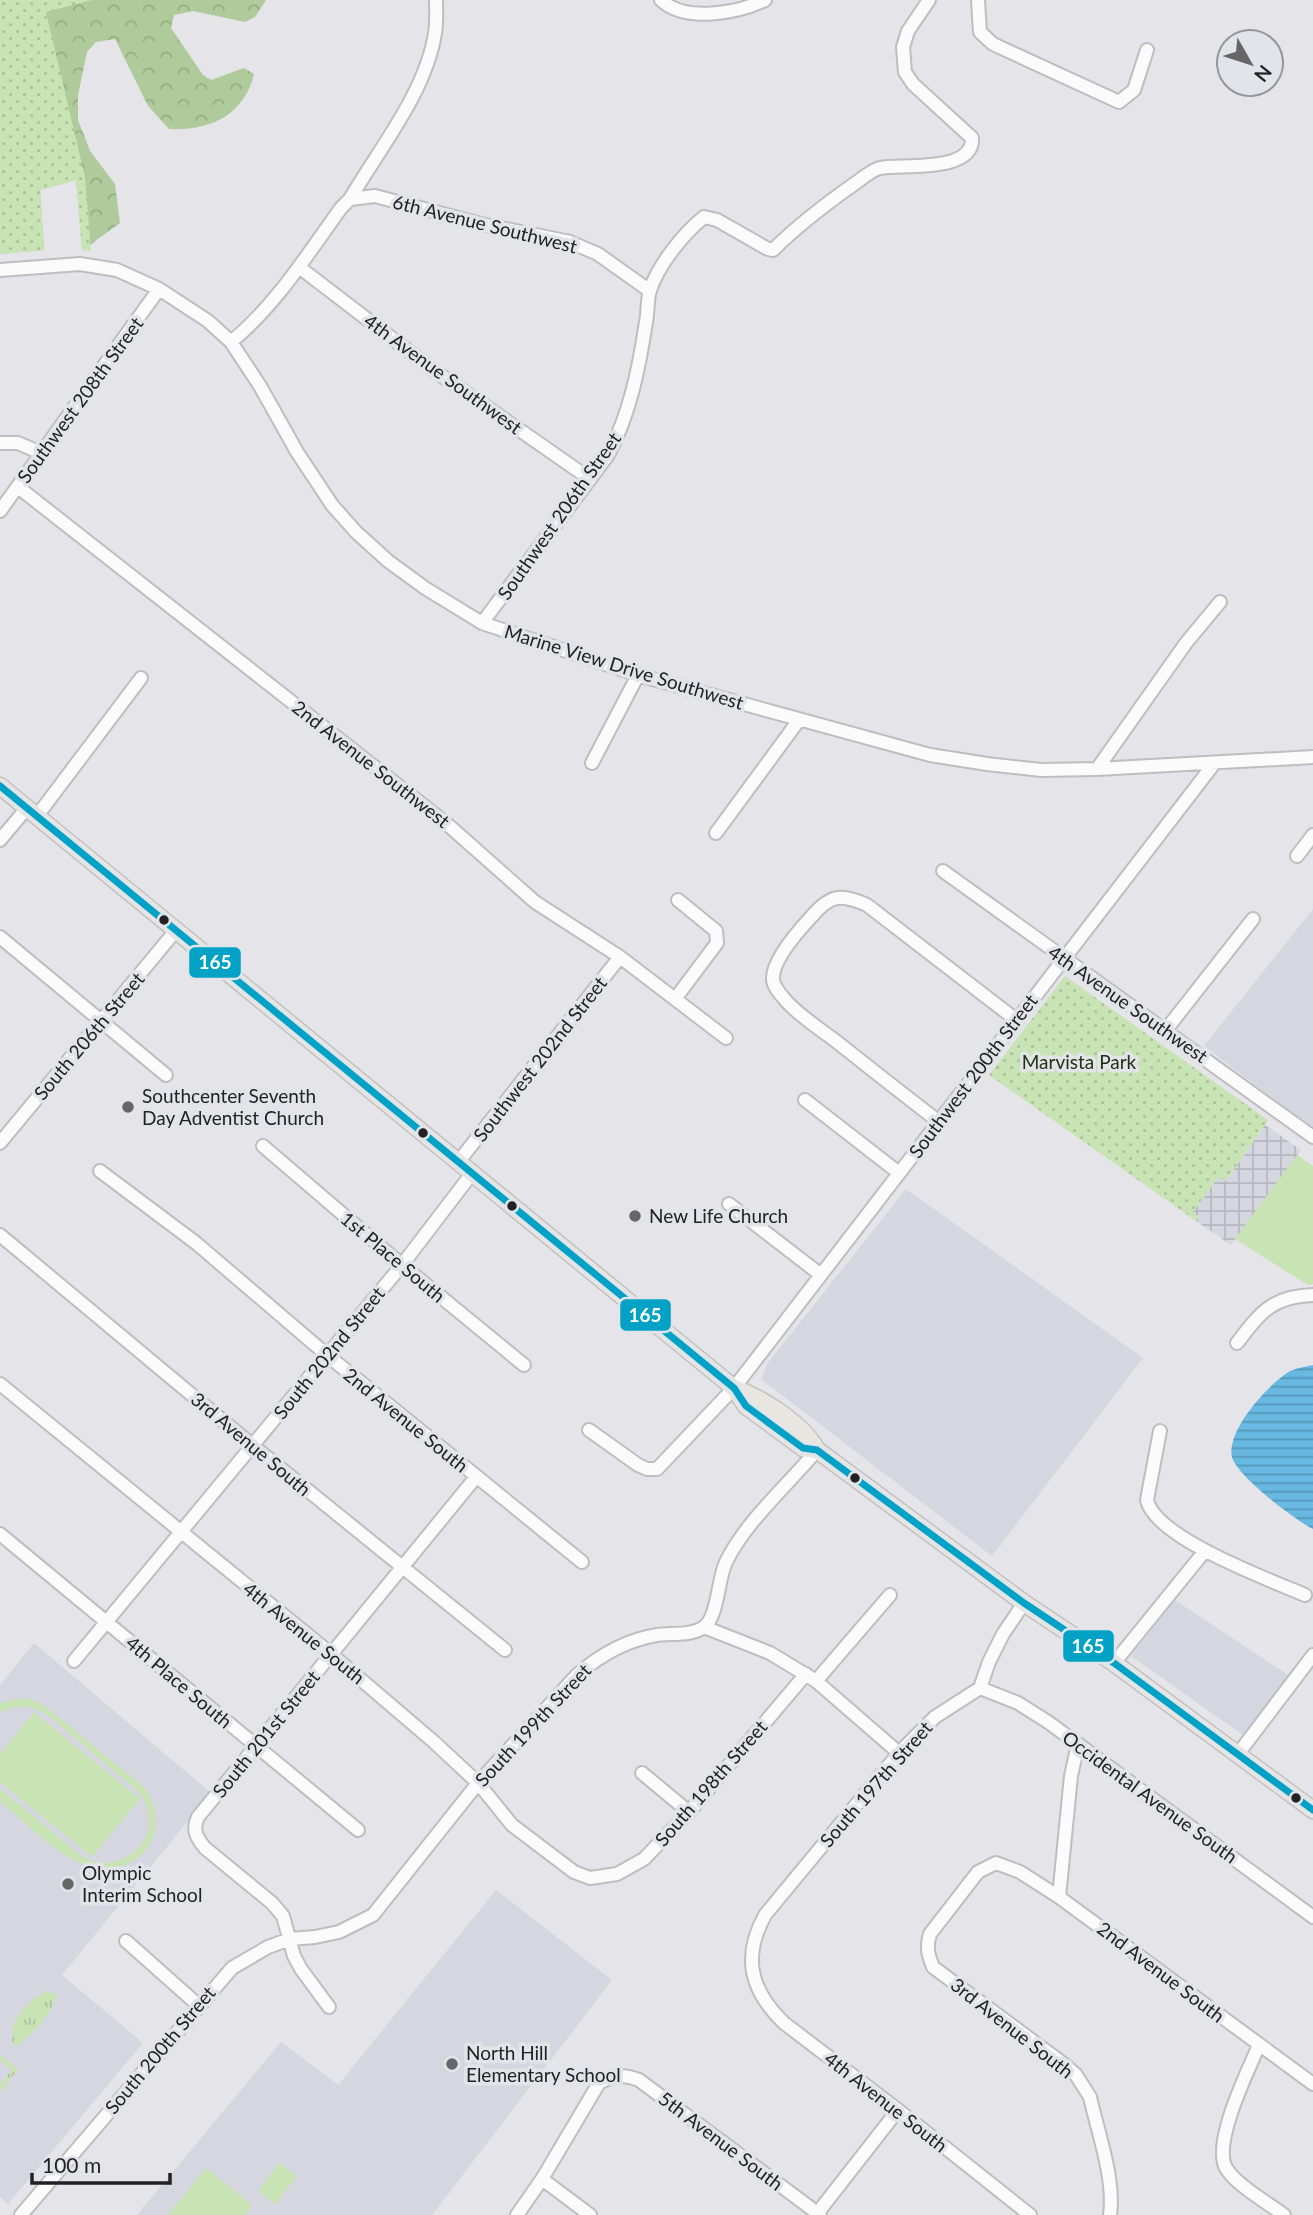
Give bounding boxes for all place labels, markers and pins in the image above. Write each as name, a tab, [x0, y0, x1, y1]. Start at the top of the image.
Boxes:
unlabelled marker	[157, 913, 171, 927]
place label: Southcenter Seventh Day Adventist Church	[142, 1084, 324, 1129]
marker: Southcenter Seventh Day Adventist Church	[120, 1099, 136, 1115]
unlabelled marker	[416, 1126, 430, 1140]
unlabelled marker	[505, 1199, 519, 1213]
place label: New Life Church	[649, 1204, 788, 1227]
marker: New Life Church	[627, 1208, 643, 1224]
unlabelled marker	[848, 1471, 862, 1485]
unlabelled marker	[1289, 1791, 1303, 1805]
place label: Olympic Interim School	[82, 1861, 202, 1906]
marker: Olympic Interim School	[60, 1876, 76, 1892]
place label: North Hill Elementary School	[466, 2041, 621, 2086]
marker: North Hill Elementary School	[444, 2056, 460, 2072]

